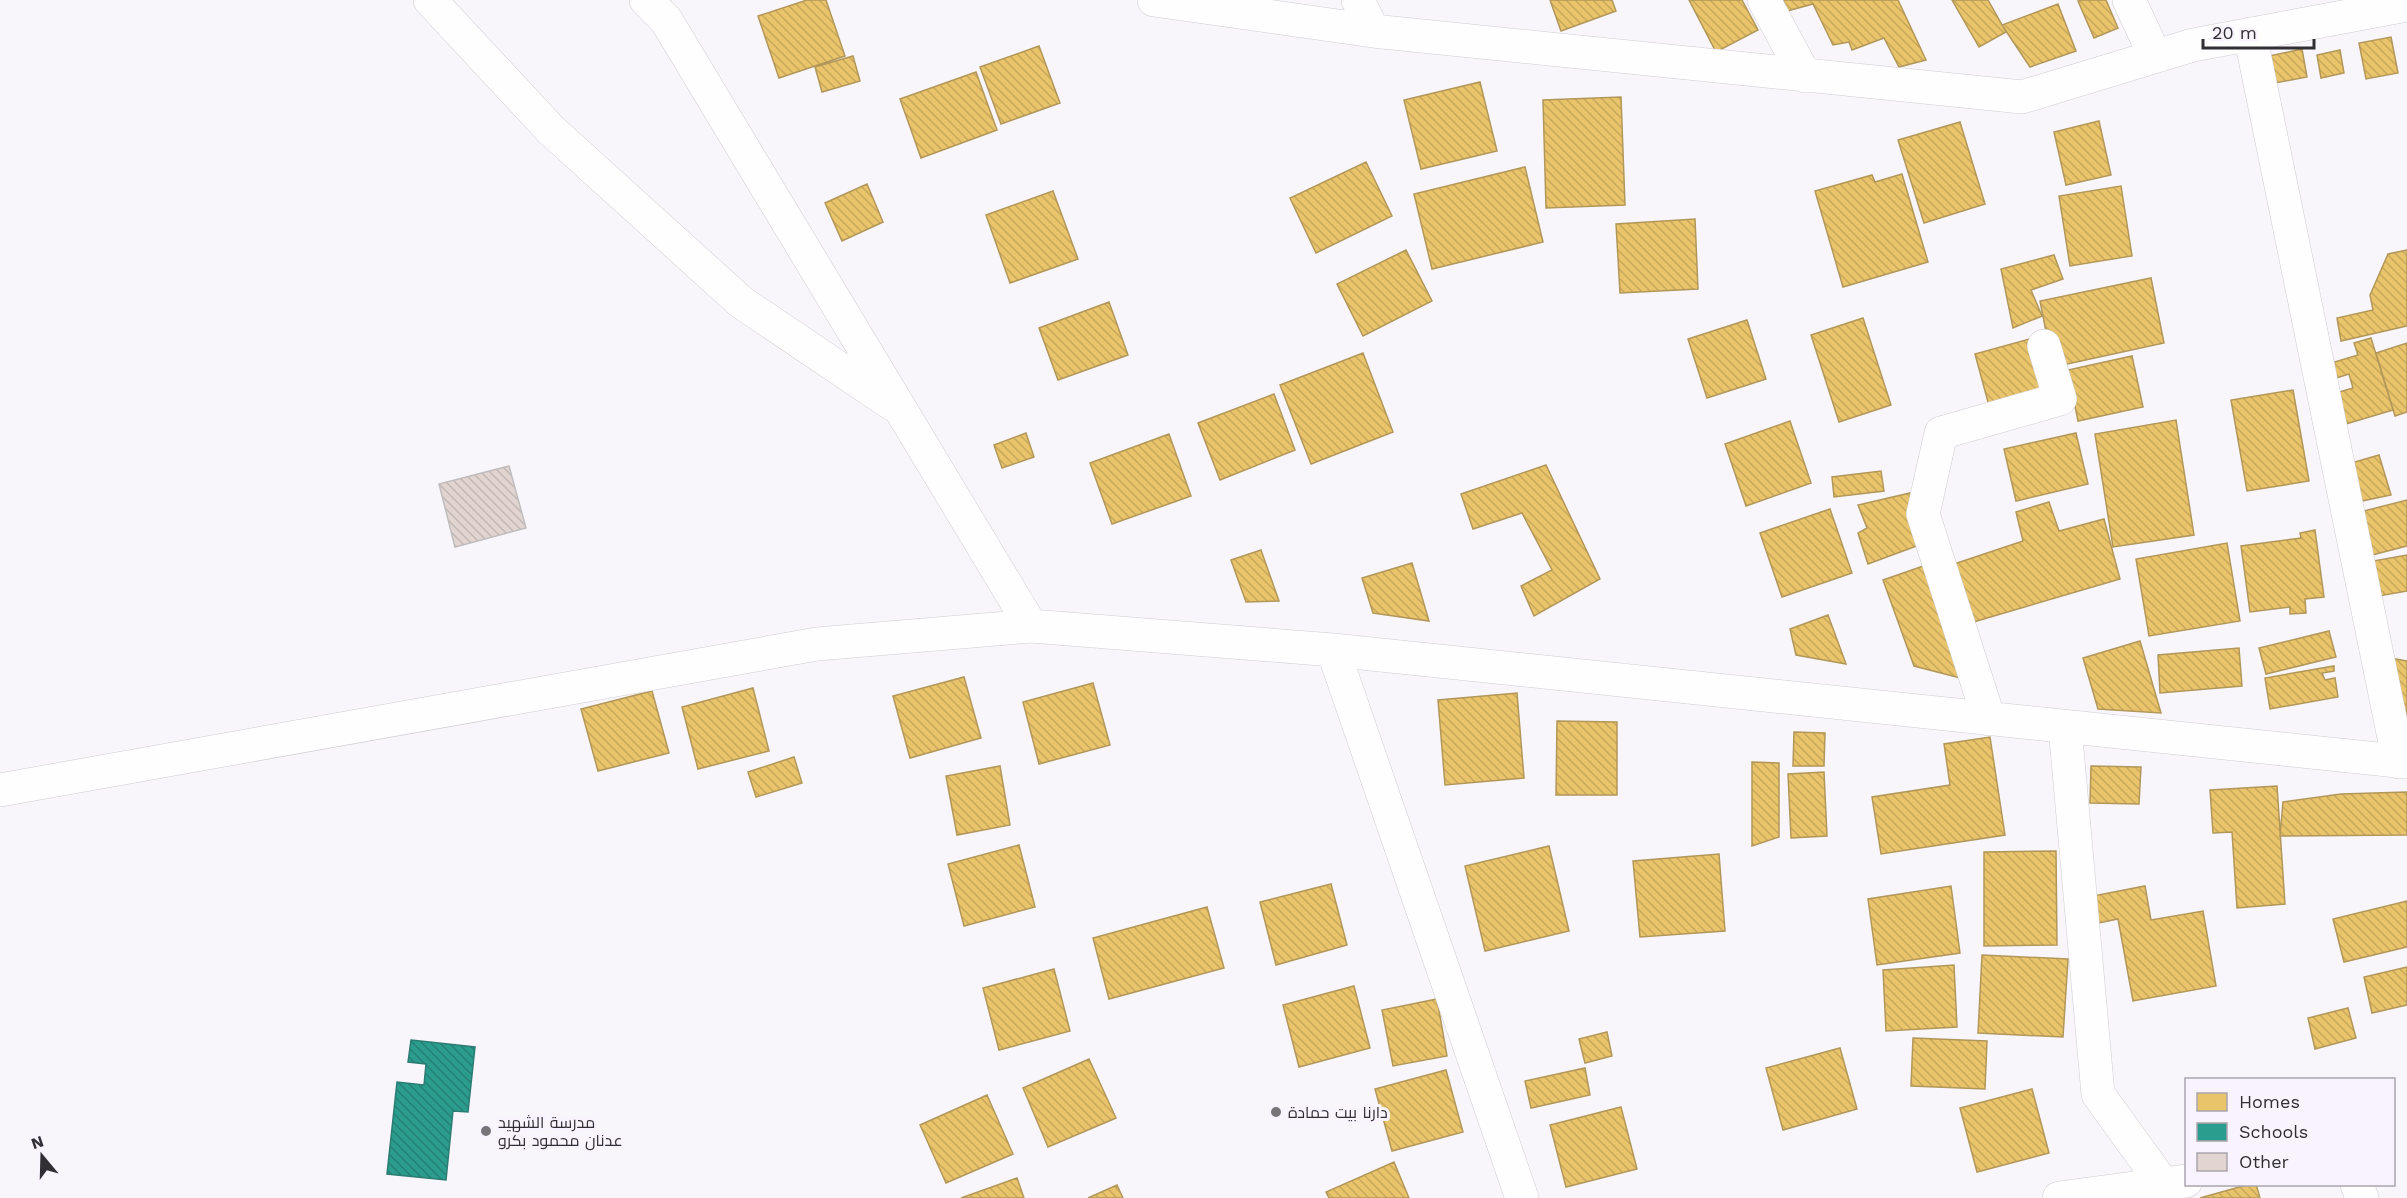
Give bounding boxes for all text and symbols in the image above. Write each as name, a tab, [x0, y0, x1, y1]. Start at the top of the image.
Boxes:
scale bar	[2203, 12, 2314, 50]
text: 20 m	[2212, 22, 2257, 43]
legend	[2185, 1078, 2395, 1186]
text: Homes	[2239, 1091, 2300, 1112]
place label: دارنا بيت حمادة	[1288, 1103, 1388, 1122]
marker: دارنا بيت حمادة	[1269, 1105, 1283, 1119]
place label: مدرسة الشهيد عدنان محمود بكرو	[498, 1113, 623, 1151]
text: Schools	[2239, 1121, 2308, 1142]
marker: مدرسة الشهيد عدنان محمود بكرو	[479, 1124, 493, 1138]
north arrow	[12, 1126, 72, 1186]
text: N	[29, 1131, 46, 1153]
text: Other	[2239, 1151, 2289, 1172]

